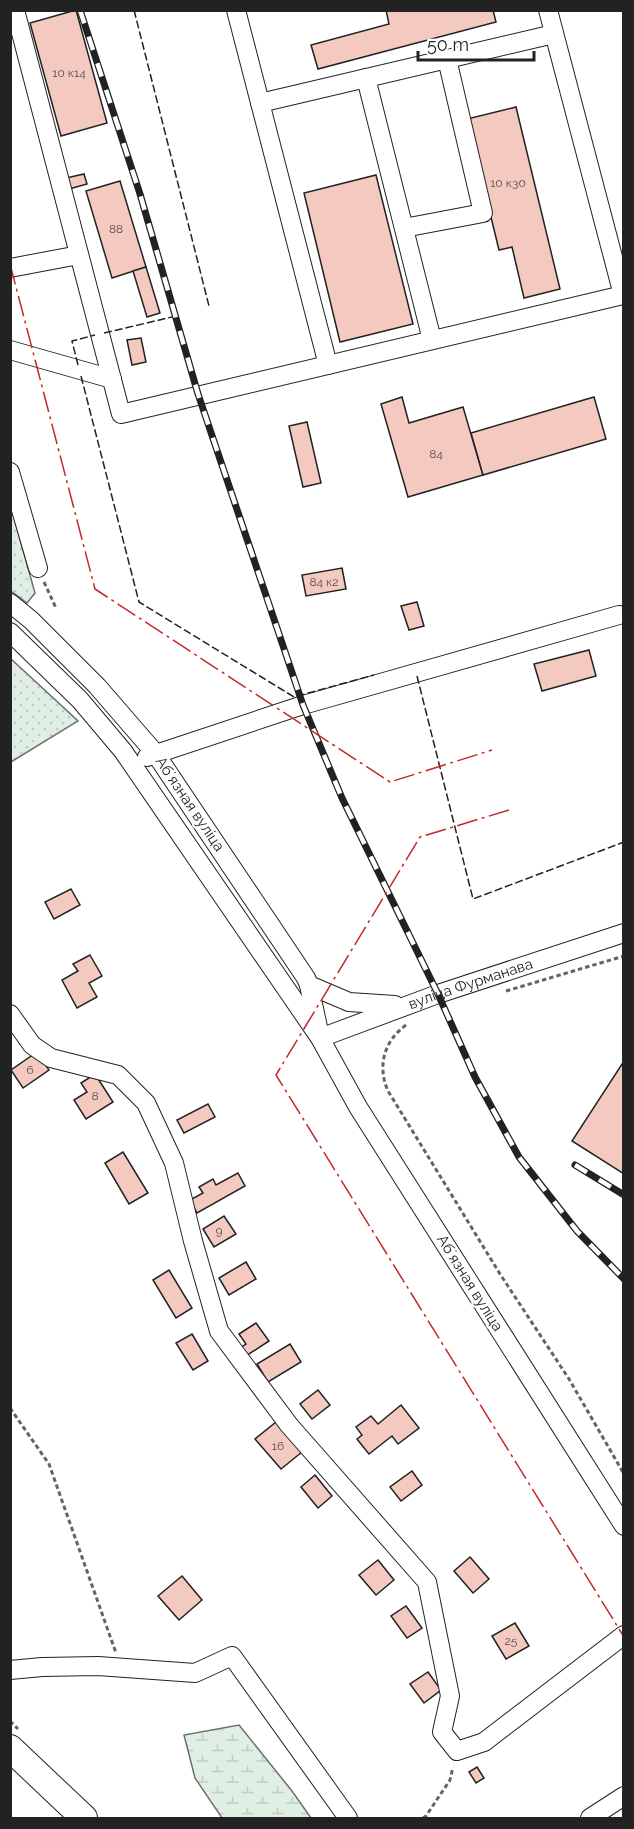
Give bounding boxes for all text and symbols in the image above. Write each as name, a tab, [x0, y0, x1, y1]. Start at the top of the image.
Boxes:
scale bar	[418, 24, 534, 62]
text: 50 m	[427, 34, 469, 55]
house number: 10 к14	[52, 66, 86, 80]
house number: 10 к30	[490, 176, 526, 190]
house number: 88	[109, 222, 123, 236]
house number: 84	[429, 447, 443, 461]
house number: 84 к2	[309, 575, 339, 589]
street label: Абʼязная вуліца	[152, 753, 228, 855]
street label: вуліца Фурманава	[406, 955, 535, 1013]
house number: 6	[26, 1063, 34, 1077]
house number: 8	[91, 1089, 99, 1103]
house number: 9	[215, 1224, 223, 1238]
street label: Абʼязная вуліца	[433, 1231, 507, 1335]
house number: 16	[272, 1439, 284, 1453]
house number: 25	[505, 1634, 518, 1648]

